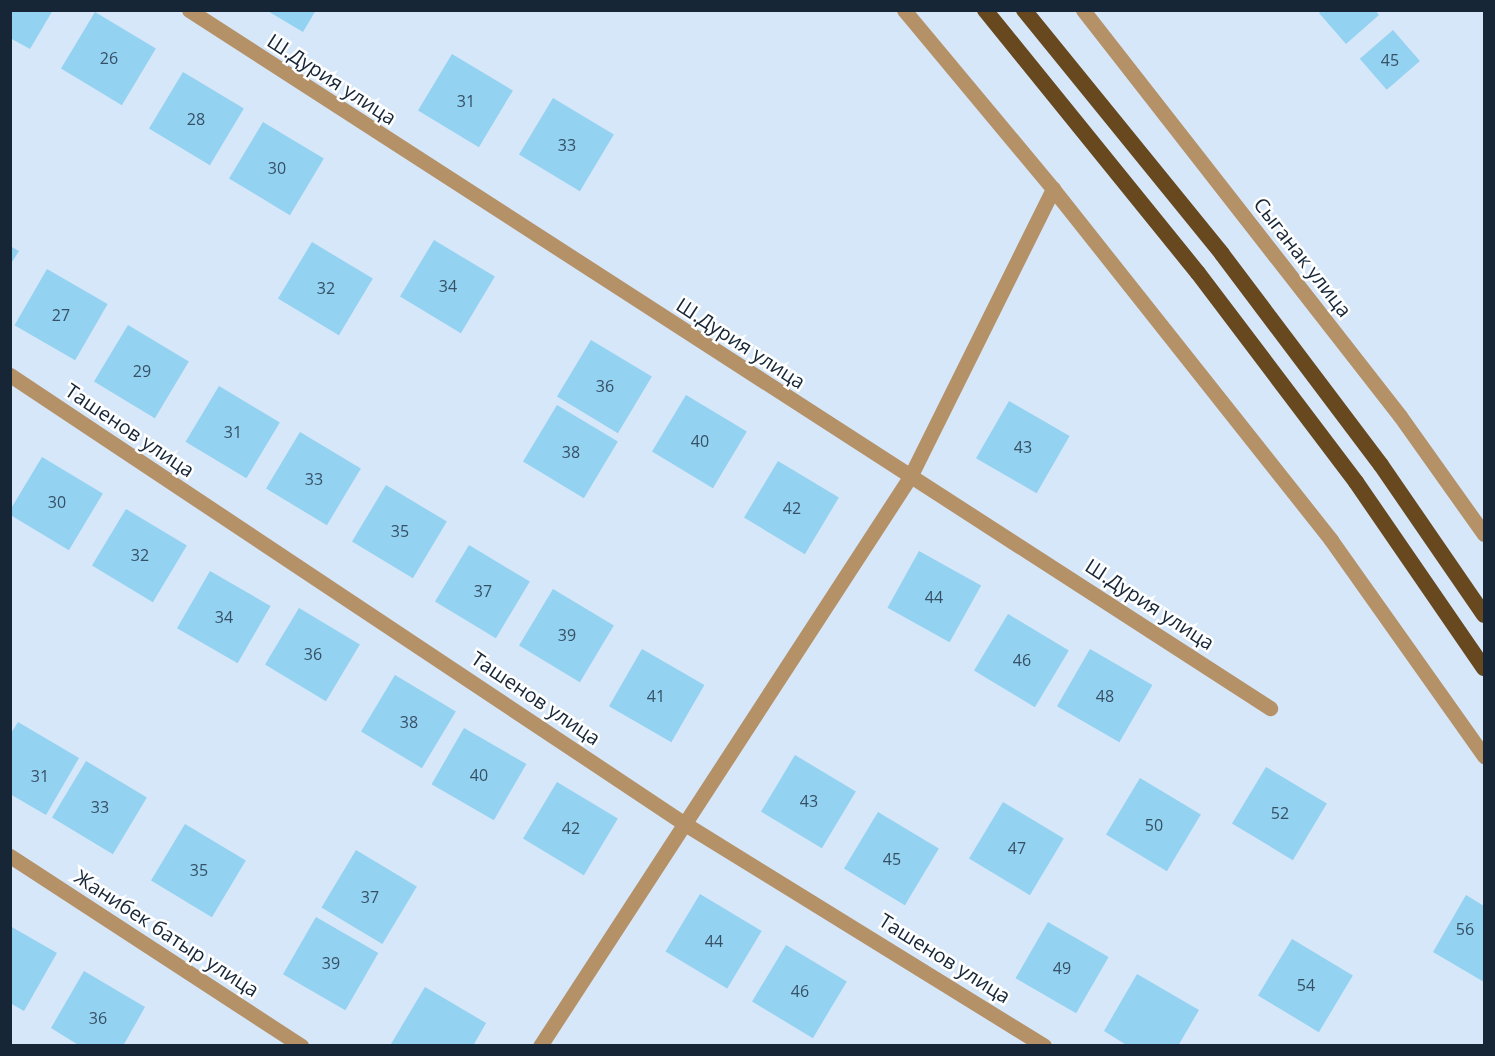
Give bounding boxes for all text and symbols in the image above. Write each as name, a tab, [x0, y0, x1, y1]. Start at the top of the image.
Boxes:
street label: Ш.Дурия улица	[263, 28, 401, 130]
house number: 26	[100, 48, 118, 68]
house number: 45	[1381, 50, 1399, 70]
house number: 31	[457, 91, 475, 111]
house number: 28	[187, 109, 205, 129]
house number: 33	[558, 135, 576, 155]
house number: 30	[268, 158, 286, 178]
street label: Сыганак улица	[1249, 193, 1357, 321]
house number: 34	[439, 276, 457, 296]
house number: 32	[317, 278, 335, 298]
street label: Ш.Дурия улица	[672, 292, 810, 394]
house number: 27	[52, 305, 70, 325]
house number: 29	[133, 361, 151, 381]
house number: 36	[596, 376, 614, 396]
street label: Ташенов улица	[61, 378, 199, 482]
house number: 31	[224, 422, 242, 442]
house number: 40	[691, 431, 709, 451]
house number: 43	[1014, 437, 1032, 457]
house number: 38	[562, 442, 580, 462]
house number: 33	[305, 469, 323, 489]
house number: 30	[48, 492, 66, 512]
house number: 42	[783, 498, 801, 518]
house number: 35	[391, 521, 409, 541]
house number: 32	[131, 545, 149, 565]
street label: Ш.Дурия улица	[1081, 553, 1219, 655]
house number: 37	[474, 581, 492, 601]
house number: 44	[925, 587, 943, 607]
house number: 34	[215, 607, 233, 627]
house number: 39	[558, 625, 576, 645]
house number: 36	[304, 644, 322, 664]
street label: Ташенов улица	[467, 646, 605, 750]
house number: 46	[1013, 650, 1031, 670]
house number: 41	[647, 686, 665, 706]
house number: 48	[1096, 686, 1114, 706]
house number: 38	[400, 712, 418, 732]
house number: 40	[470, 765, 488, 785]
house number: 31	[31, 766, 49, 786]
house number: 43	[800, 791, 818, 811]
house number: 33	[91, 797, 109, 817]
house number: 52	[1271, 803, 1289, 823]
house number: 50	[1145, 815, 1163, 835]
house number: 42	[562, 818, 580, 838]
house number: 47	[1008, 838, 1026, 858]
house number: 45	[883, 849, 901, 869]
house number: 35	[190, 860, 208, 880]
street label: Жанибек батыр улица	[70, 864, 264, 1002]
house number: 37	[361, 887, 379, 907]
street label: Ташенов улица	[875, 908, 1015, 1008]
house number: 56	[1456, 919, 1474, 939]
house number: 44	[705, 931, 723, 951]
house number: 39	[322, 953, 340, 973]
house number: 49	[1053, 958, 1071, 978]
house number: 54	[1297, 975, 1315, 995]
house number: 46	[791, 981, 809, 1001]
house number: 36	[89, 1008, 107, 1028]

